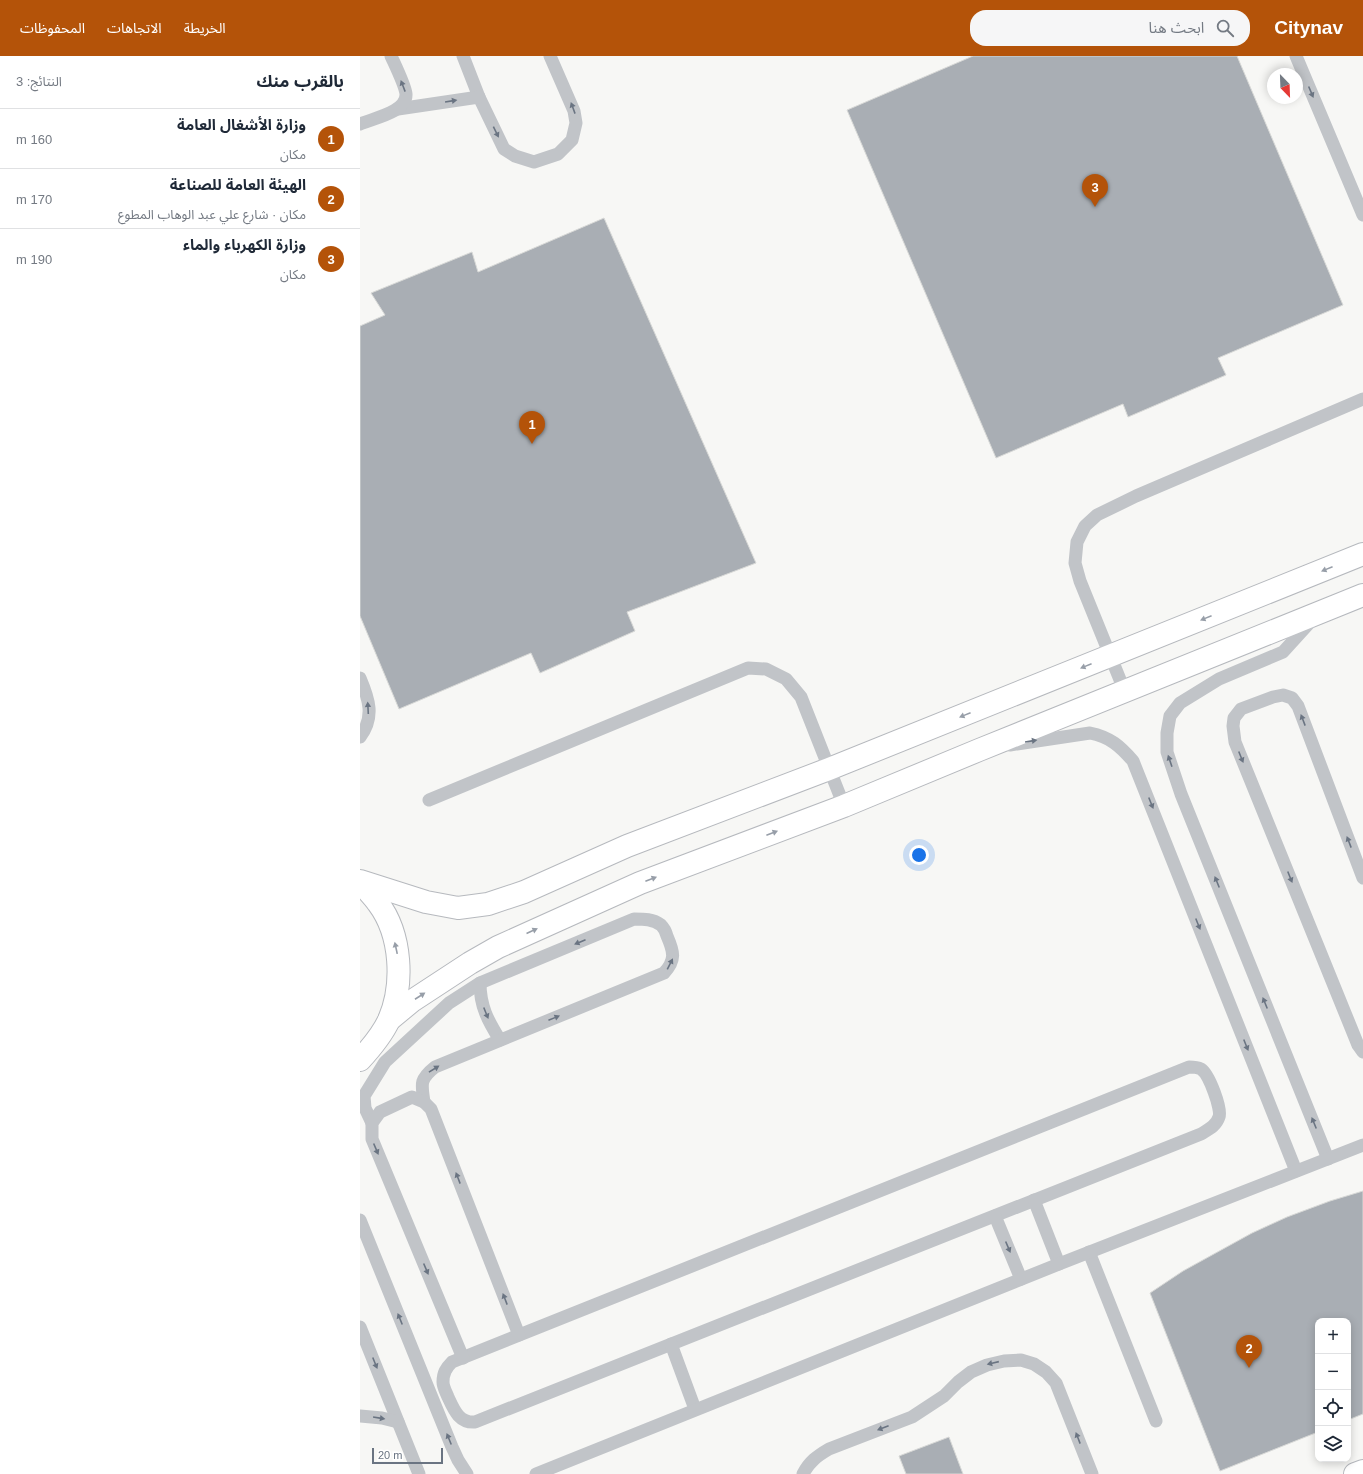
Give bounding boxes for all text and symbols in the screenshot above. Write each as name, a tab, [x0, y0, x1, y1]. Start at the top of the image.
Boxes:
search box	[970, 10, 1250, 46]
icon: search	[1214, 17, 1236, 39]
text: Citynav	[1274, 17, 1343, 38]
text: ابحث هنا	[1149, 19, 1204, 36]
text: المحفوظات	[20, 20, 85, 36]
text: الاتجاهات	[107, 20, 162, 36]
text: الخريطة	[184, 20, 226, 36]
north arrow	[1267, 68, 1303, 104]
text: بالقرب منك	[256, 72, 344, 91]
text: النتائج: 3	[16, 74, 62, 89]
one-way arrow	[400, 80, 406, 92]
one-way arrow	[1308, 86, 1314, 97]
one-way arrow	[445, 98, 457, 104]
one-way arrow	[569, 102, 575, 114]
text: وزارة الأشغال العامة	[177, 116, 306, 133]
one-way arrow	[493, 126, 499, 137]
text: 160 m	[16, 132, 52, 147]
text: 1	[327, 132, 335, 147]
text: مكان	[280, 147, 306, 162]
pin: 3	[1082, 174, 1108, 207]
text: الهيئة العامة للصناعة	[170, 176, 306, 193]
text: 170 m	[16, 192, 52, 207]
text: 2	[327, 192, 335, 207]
text: مكان · شارع علي عبد الوهاب المطوع	[118, 207, 306, 222]
text: وزارة الكهرباء والماء	[183, 236, 306, 253]
text: 190 m	[16, 252, 52, 267]
text: 3	[327, 252, 335, 267]
text: مكان	[280, 267, 306, 282]
pin: 1	[519, 411, 545, 444]
one-way arrow	[1320, 566, 1332, 572]
one-way arrow	[1200, 615, 1212, 621]
one-way arrow	[1079, 664, 1091, 670]
one-way arrow	[365, 702, 372, 714]
one-way arrow	[959, 712, 971, 718]
one-way arrow	[1300, 714, 1306, 726]
one-way arrow	[1025, 738, 1037, 744]
one-way arrow	[1238, 751, 1244, 763]
one-way arrow	[1167, 754, 1173, 766]
one-way arrow	[1148, 798, 1154, 810]
one-way arrow	[767, 829, 779, 835]
one-way arrow	[1346, 835, 1352, 847]
your location	[909, 845, 929, 865]
one-way arrow	[1287, 871, 1293, 883]
one-way arrow	[645, 875, 657, 881]
one-way arrow	[1213, 876, 1220, 888]
one-way arrow	[1196, 919, 1202, 931]
one-way arrow	[526, 927, 538, 933]
one-way arrow	[574, 939, 585, 945]
one-way arrow	[393, 942, 399, 954]
one-way arrow	[667, 958, 673, 970]
one-way arrow	[414, 992, 425, 1000]
one-way arrow	[1262, 997, 1268, 1008]
one-way arrow	[483, 1007, 489, 1019]
one-way arrow	[548, 1015, 559, 1021]
one-way arrow	[1243, 1040, 1249, 1051]
one-way arrow	[428, 1065, 440, 1072]
one-way arrow	[1310, 1117, 1316, 1129]
one-way arrow	[373, 1143, 379, 1154]
one-way arrow	[454, 1172, 460, 1184]
one-way arrow	[1005, 1242, 1011, 1253]
one-way arrow	[423, 1263, 429, 1274]
one-way arrow	[502, 1293, 508, 1305]
one-way arrow	[397, 1313, 403, 1325]
map controls	[1315, 1318, 1351, 1462]
button: +	[1315, 1318, 1351, 1354]
pin: 2	[1236, 1335, 1262, 1368]
button: −	[1315, 1354, 1351, 1390]
one-way arrow	[372, 1358, 378, 1370]
one-way arrow	[987, 1361, 999, 1367]
button: locate	[1315, 1390, 1351, 1426]
one-way arrow	[373, 1415, 385, 1421]
one-way arrow	[876, 1426, 888, 1432]
button: layers	[1315, 1426, 1351, 1462]
one-way arrow	[1074, 1431, 1080, 1443]
one-way arrow	[446, 1433, 452, 1445]
scale bar	[372, 1446, 443, 1465]
text: 20 m	[378, 1449, 402, 1461]

